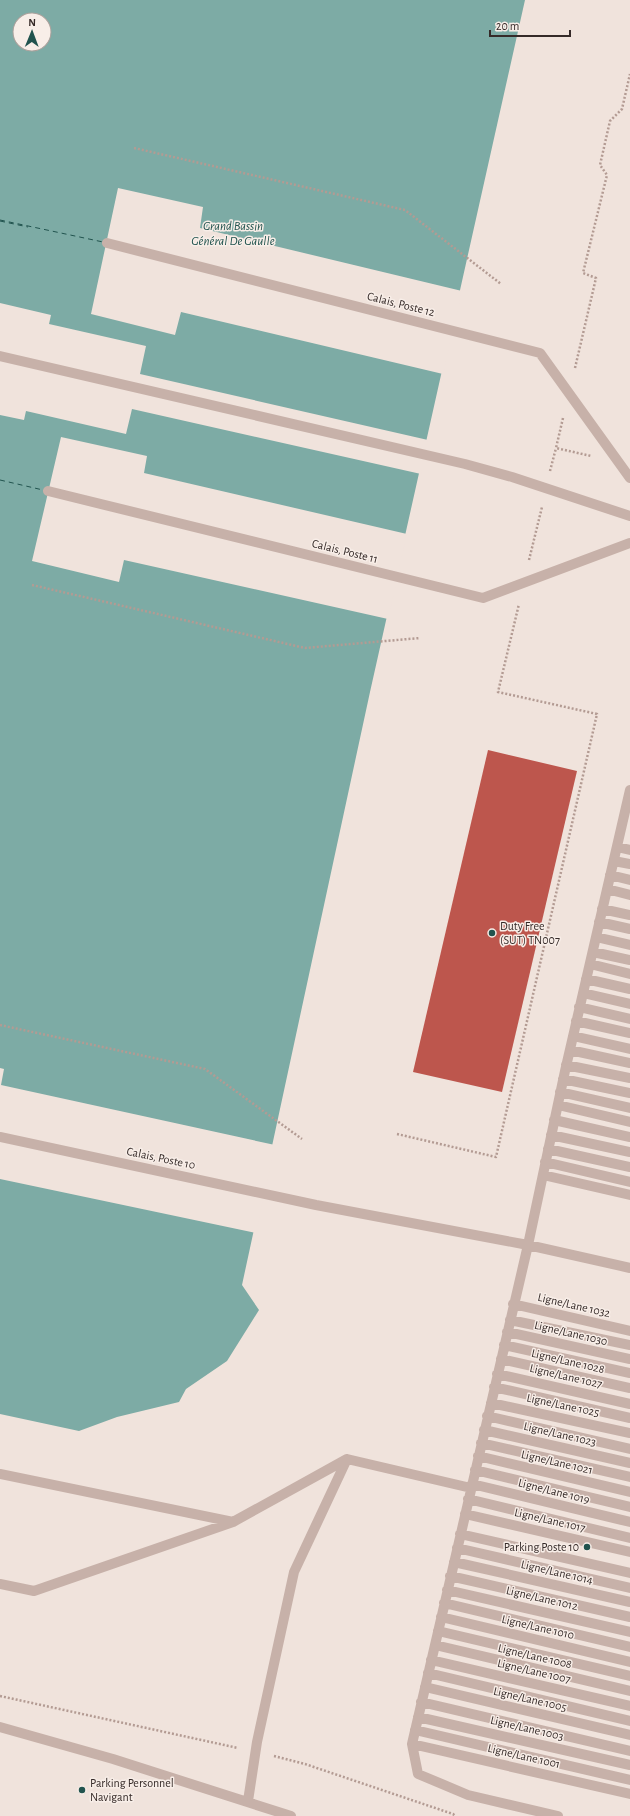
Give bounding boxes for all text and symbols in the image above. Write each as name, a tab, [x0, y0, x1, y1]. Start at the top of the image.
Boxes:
north arrow	[12, 12, 52, 52]
scale bar	[490, 12, 570, 38]
text: N	[28, 17, 36, 28]
text: 20 m	[496, 20, 519, 32]
water label: Grand Bassin Général De Gaulle	[191, 220, 275, 248]
street label: Calais, Poste 12	[366, 290, 436, 318]
street label: Calais, Poste 11	[311, 537, 379, 565]
place label: Duty Free (SUT) TN007	[500, 920, 560, 946]
marker: Duty Free (SUT) TN007	[487, 928, 497, 938]
street label: Calais, Poste 10	[126, 1145, 196, 1171]
street label: Ligne/Lane 1032	[537, 1291, 612, 1319]
street label: Ligne/Lane 1030	[533, 1319, 609, 1347]
street label: Ligne/Lane 1028	[530, 1347, 606, 1375]
street label: Ligne/Lane 1027	[529, 1362, 603, 1390]
street label: Ligne/Lane 1025	[526, 1391, 600, 1419]
street label: Ligne/Lane 1023	[523, 1420, 597, 1448]
street label: Ligne/Lane 1021	[520, 1448, 594, 1476]
street label: Ligne/Lane 1019	[517, 1476, 591, 1506]
street label: Ligne/Lane 1017	[513, 1506, 587, 1534]
place label: Parking Poste 10	[504, 1541, 579, 1553]
marker: Parking Poste 10	[582, 1542, 592, 1552]
street label: Ligne/Lane 1014	[520, 1558, 594, 1586]
street label: Ligne/Lane 1012	[505, 1584, 579, 1612]
street label: Ligne/Lane 1010	[501, 1613, 575, 1641]
street label: Ligne/Lane 1008	[497, 1642, 573, 1670]
street label: Ligne/Lane 1007	[496, 1657, 572, 1685]
street label: Ligne/Lane 1005	[492, 1685, 568, 1713]
street label: Ligne/Lane 1003	[489, 1714, 565, 1742]
street label: Ligne/Lane 1001	[487, 1742, 561, 1770]
place label: Parking Personnel Navigant	[90, 1777, 174, 1803]
marker: Parking Personnel Navigant	[77, 1785, 87, 1795]

